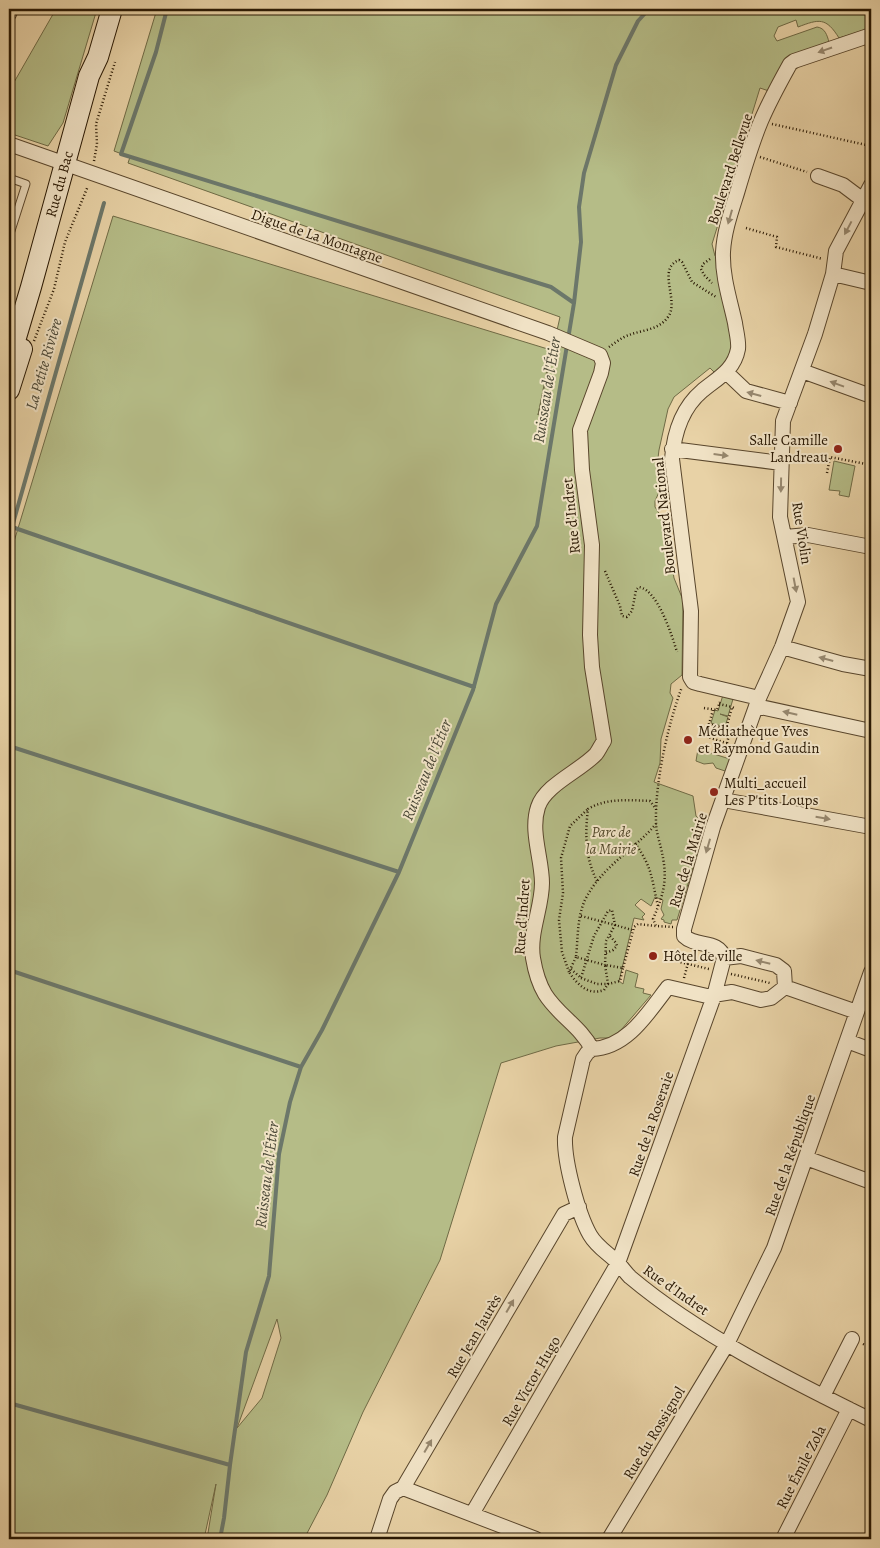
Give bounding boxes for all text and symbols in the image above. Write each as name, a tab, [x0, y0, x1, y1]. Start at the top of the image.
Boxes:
one-way arrow	[817, 46, 832, 54]
street label: Boulevard Bellevue	[703, 111, 758, 227]
street label: Rue du Bac	[41, 149, 78, 219]
street label: Digue de La Montagne	[249, 204, 386, 268]
one-way arrow	[726, 209, 734, 224]
one-way arrow	[844, 221, 853, 234]
water label: La Petite Rivière	[20, 315, 68, 412]
water label: Ruisseau de l'Étier	[528, 335, 566, 445]
one-way arrow	[829, 380, 844, 388]
one-way arrow	[747, 389, 762, 397]
place label: Salle Camille Landreau	[749, 430, 829, 467]
marker: Salle Camille Landreau	[832, 443, 844, 455]
one-way arrow	[713, 451, 729, 459]
street label: Boulevard National	[648, 456, 680, 576]
street label: Rue d'Indret	[557, 477, 585, 555]
one-way arrow	[777, 477, 785, 493]
street label: Rue Violin	[787, 500, 817, 566]
one-way arrow	[791, 577, 799, 593]
one-way arrow	[819, 655, 834, 663]
one-way arrow	[782, 709, 797, 717]
water label: Ruisseau de l'Étier	[397, 716, 457, 824]
place label: Médiathèque Yves et Raymond Gaudin	[698, 721, 820, 758]
marker: Médiathèque Yves et Raymond Gaudin	[682, 734, 694, 746]
place label: Multi_accueil Les P'tits Loups	[724, 773, 819, 810]
marker: Multi_accueil Les P'tits Loups	[708, 786, 720, 798]
street label: Rue de la Mairie	[664, 810, 712, 910]
one-way arrow	[815, 814, 830, 822]
park label: Parc de la Mairie	[586, 822, 637, 859]
one-way arrow	[703, 839, 711, 854]
street label: Rue d'Indret	[509, 878, 535, 956]
place label: Hôtel de ville	[663, 946, 743, 966]
marker: Hôtel de ville	[647, 950, 659, 962]
one-way arrow	[755, 957, 770, 965]
street label: Rue de la Roseraie	[624, 1068, 679, 1179]
street label: Rue de la République	[760, 1091, 820, 1219]
water label: Ruisseau de l'Étier	[250, 1120, 284, 1229]
street label: Rue d'Indret	[639, 1260, 713, 1320]
street label: Rue Jean Jaurès	[442, 1290, 506, 1382]
one-way arrow	[506, 1299, 515, 1312]
street label: Rue Victor Hugo	[497, 1332, 565, 1430]
street label: Rue du Rossignol	[618, 1383, 690, 1483]
street label: Rue Émile Zola	[771, 1422, 831, 1512]
one-way arrow	[424, 1438, 432, 1453]

